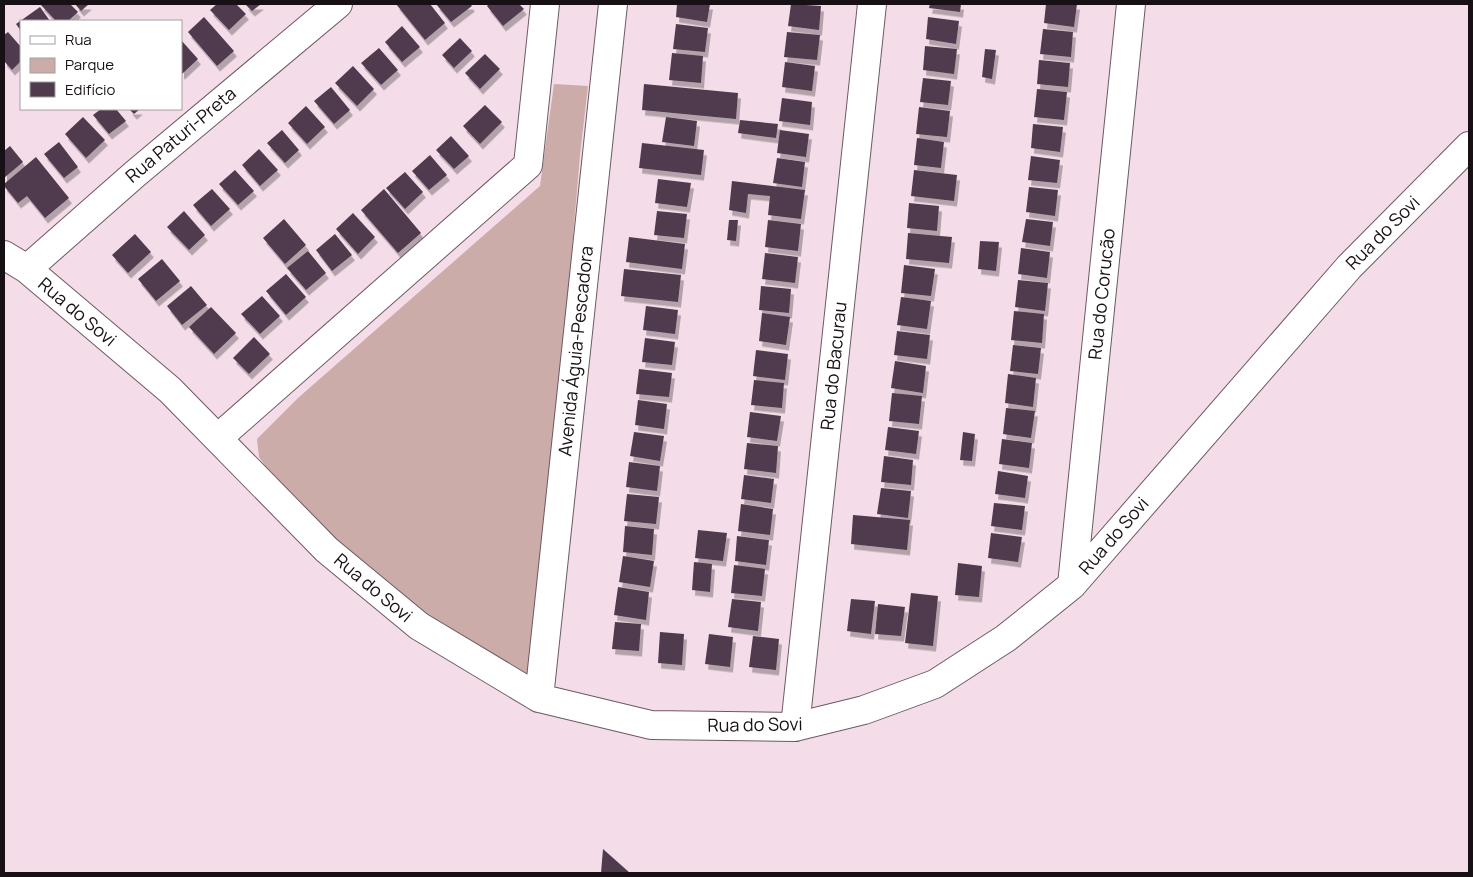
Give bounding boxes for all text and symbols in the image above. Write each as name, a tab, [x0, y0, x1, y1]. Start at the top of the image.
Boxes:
legend	[20, 20, 182, 110]
text: Rua	[65, 29, 92, 50]
text: Parque	[65, 54, 114, 75]
text: Edifício	[65, 79, 116, 100]
street label: Rua Paturi-Preta	[120, 81, 241, 188]
street label: Rua do Sovi	[1340, 190, 1424, 274]
street label: Rua do Corucão	[1082, 227, 1120, 361]
street label: Avenida Águia-Pescadora	[552, 244, 598, 457]
street label: Rua do Sovi	[33, 271, 122, 351]
street label: Rua do Bacurau	[814, 300, 852, 431]
street label: Rua do Sovi	[1073, 492, 1154, 579]
street label: Rua do Sovi	[329, 547, 418, 627]
street label: Rua do Sovi	[707, 711, 803, 737]

